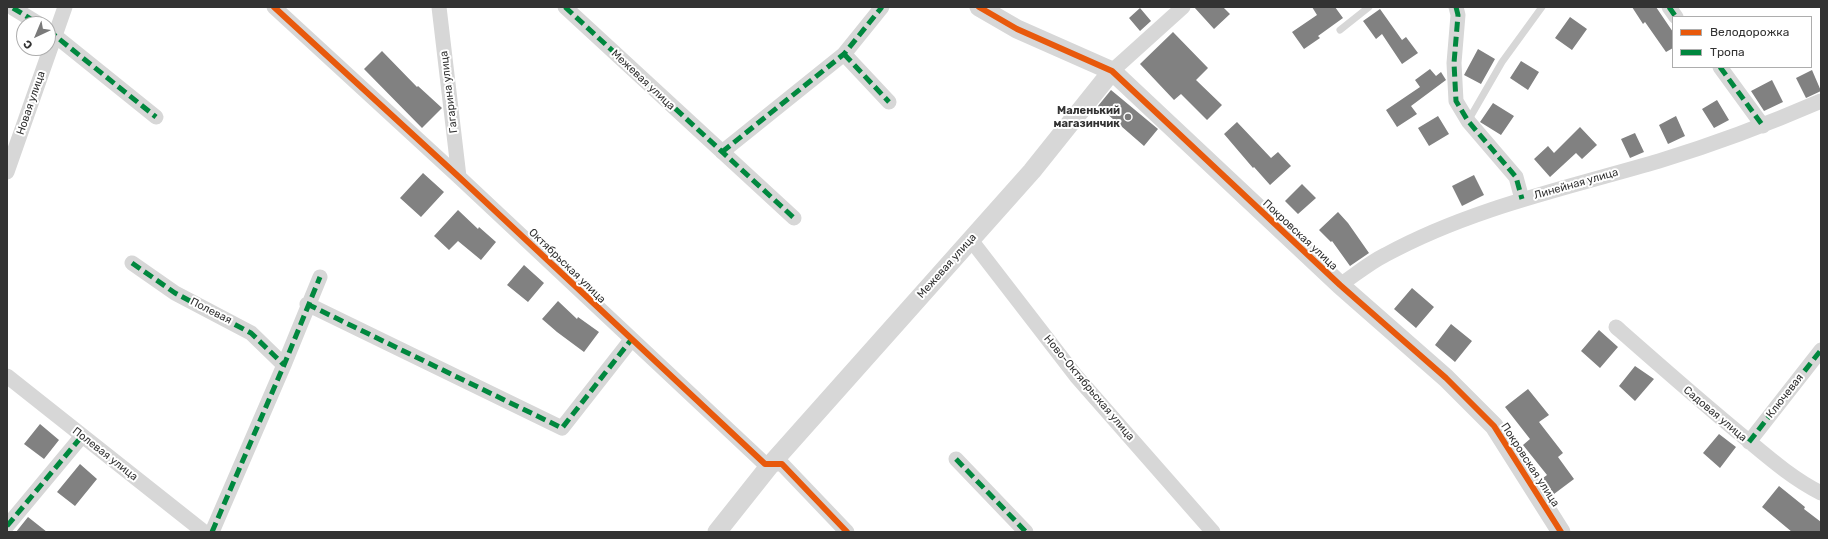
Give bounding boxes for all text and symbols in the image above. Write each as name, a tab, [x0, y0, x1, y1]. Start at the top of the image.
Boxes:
north arrow	[16, 16, 56, 56]
legend	[1672, 16, 1812, 68]
text: Велодорожка	[1710, 25, 1789, 39]
text: С	[21, 37, 35, 52]
text: Тропа	[1710, 45, 1745, 59]
street label: Межевая улица	[608, 47, 678, 113]
street label: Гагарина улица	[437, 50, 461, 134]
street label: Новая улица	[14, 69, 48, 137]
place label: Маленький магазинчик	[1053, 104, 1120, 130]
marker: Маленький магазинчик	[1123, 112, 1133, 122]
street label: Линейная улица	[1532, 166, 1620, 202]
street label: Покровская улица	[1260, 197, 1340, 273]
street label: Октябрьская улица	[526, 226, 608, 306]
street label: Межевая улица	[915, 231, 979, 301]
street label: Полевая	[188, 295, 234, 327]
street label: Ново-Октябрьская улица	[1041, 333, 1137, 443]
street label: Ключевая	[1764, 371, 1806, 421]
street label: Садовая улица	[1681, 384, 1749, 444]
street label: Покровская улица	[1498, 421, 1562, 509]
street label: Полевая улица	[70, 424, 140, 484]

